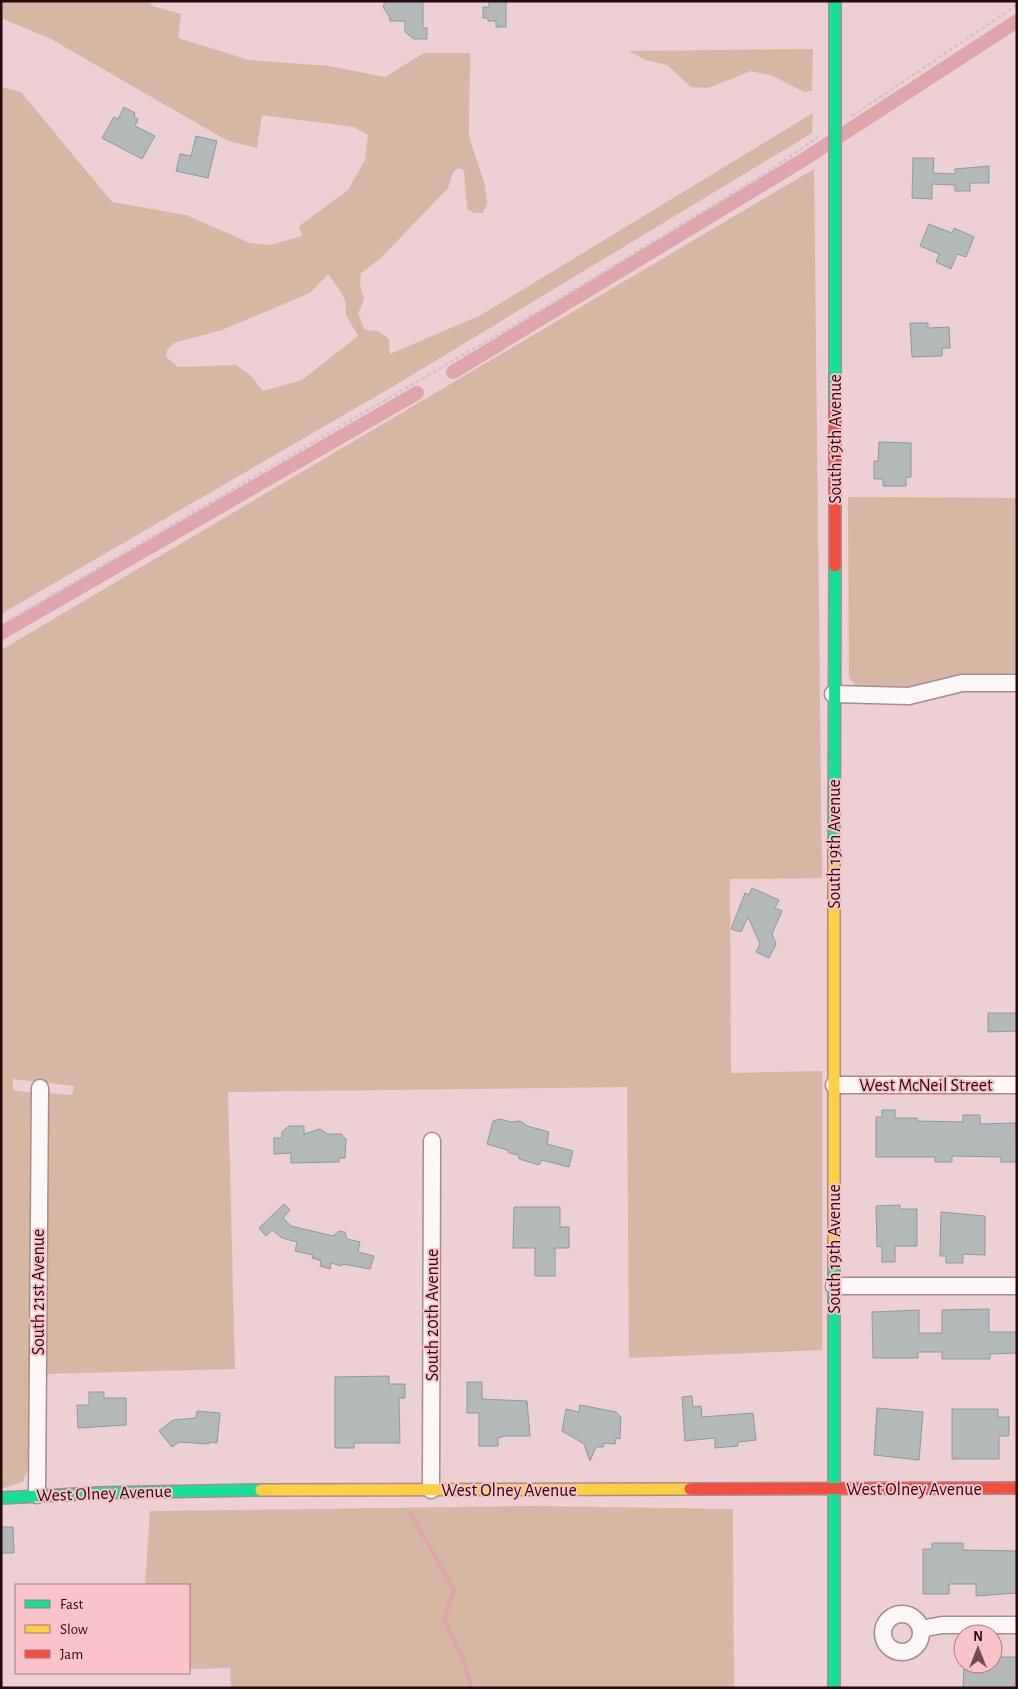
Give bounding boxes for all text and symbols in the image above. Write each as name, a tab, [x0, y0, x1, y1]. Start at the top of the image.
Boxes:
street label: South 19th Avenue	[827, 374, 845, 504]
street label: South 19th Avenue	[826, 779, 844, 909]
street label: West McNeil Street	[859, 1077, 993, 1095]
street label: South 19th Avenue	[826, 1184, 844, 1314]
street label: South 21st Avenue	[30, 1229, 48, 1355]
street label: South 20th Avenue	[424, 1249, 442, 1381]
street label: West Olney Avenue	[846, 1481, 982, 1499]
street label: West Olney Avenue	[441, 1482, 577, 1500]
street label: West Olney Avenue	[36, 1483, 172, 1505]
legend	[15, 1584, 190, 1674]
text: Fast	[60, 1597, 84, 1612]
text: Slow	[60, 1622, 88, 1637]
north arrow	[953, 1624, 1003, 1674]
text: N	[973, 1630, 983, 1644]
text: Jam	[60, 1647, 83, 1662]

